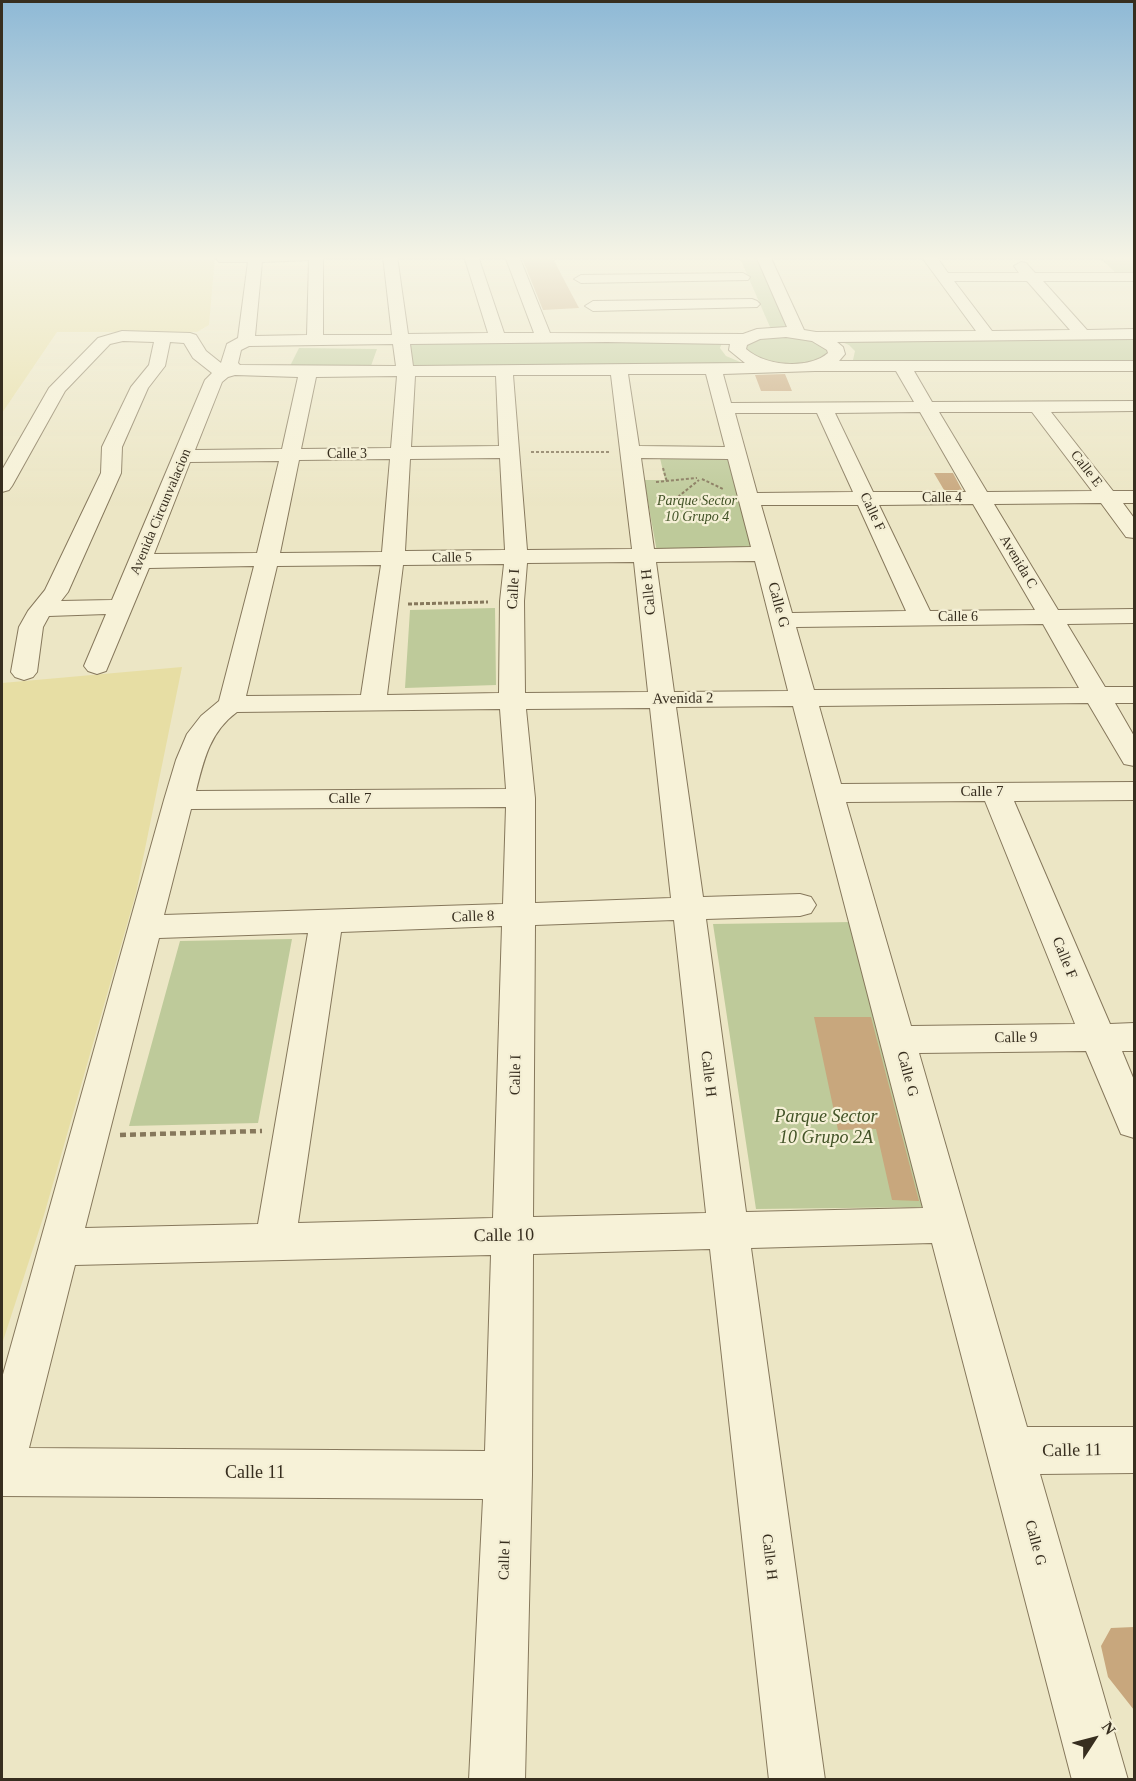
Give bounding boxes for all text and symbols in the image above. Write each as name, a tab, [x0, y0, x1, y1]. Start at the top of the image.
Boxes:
street label: Avenida Circunvalacion	[127, 446, 195, 578]
street label: Calle 3	[327, 446, 367, 462]
street label: Calle E	[1067, 447, 1105, 491]
street label: Calle F	[856, 490, 888, 534]
street label: Calle 4	[922, 490, 962, 506]
park label: Parque Sector 10 Grupo 4	[657, 493, 737, 526]
street label: Avenida C	[996, 532, 1040, 592]
street label: Calle 5	[432, 549, 472, 567]
street label: Calle I	[504, 568, 524, 610]
street label: Calle H	[638, 568, 660, 616]
street label: Calle G	[763, 580, 793, 630]
street label: Calle 6	[938, 609, 978, 625]
street label: Avenida 2	[652, 689, 714, 709]
street label: Calle 7	[961, 783, 1003, 801]
street label: Calle 7	[329, 790, 371, 808]
street label: Calle 8	[451, 907, 495, 927]
street label: Calle F	[1047, 934, 1081, 982]
street label: Calle 9	[994, 1029, 1038, 1047]
street label: Calle G	[892, 1049, 922, 1099]
street label: Calle H	[696, 1050, 720, 1098]
street label: Calle I	[507, 1055, 525, 1095]
park label: Parque Sector 10 Grupo 2A	[775, 1106, 877, 1148]
street label: Calle 10	[474, 1225, 534, 1247]
street label: Calle 11	[1042, 1440, 1102, 1462]
street label: Calle 11	[225, 1462, 285, 1484]
street label: Calle G	[1020, 1518, 1050, 1568]
street label: Calle H	[757, 1533, 781, 1581]
street label: Calle I	[495, 1539, 515, 1581]
north arrow	[1064, 1709, 1124, 1769]
text: N	[1099, 1718, 1119, 1738]

